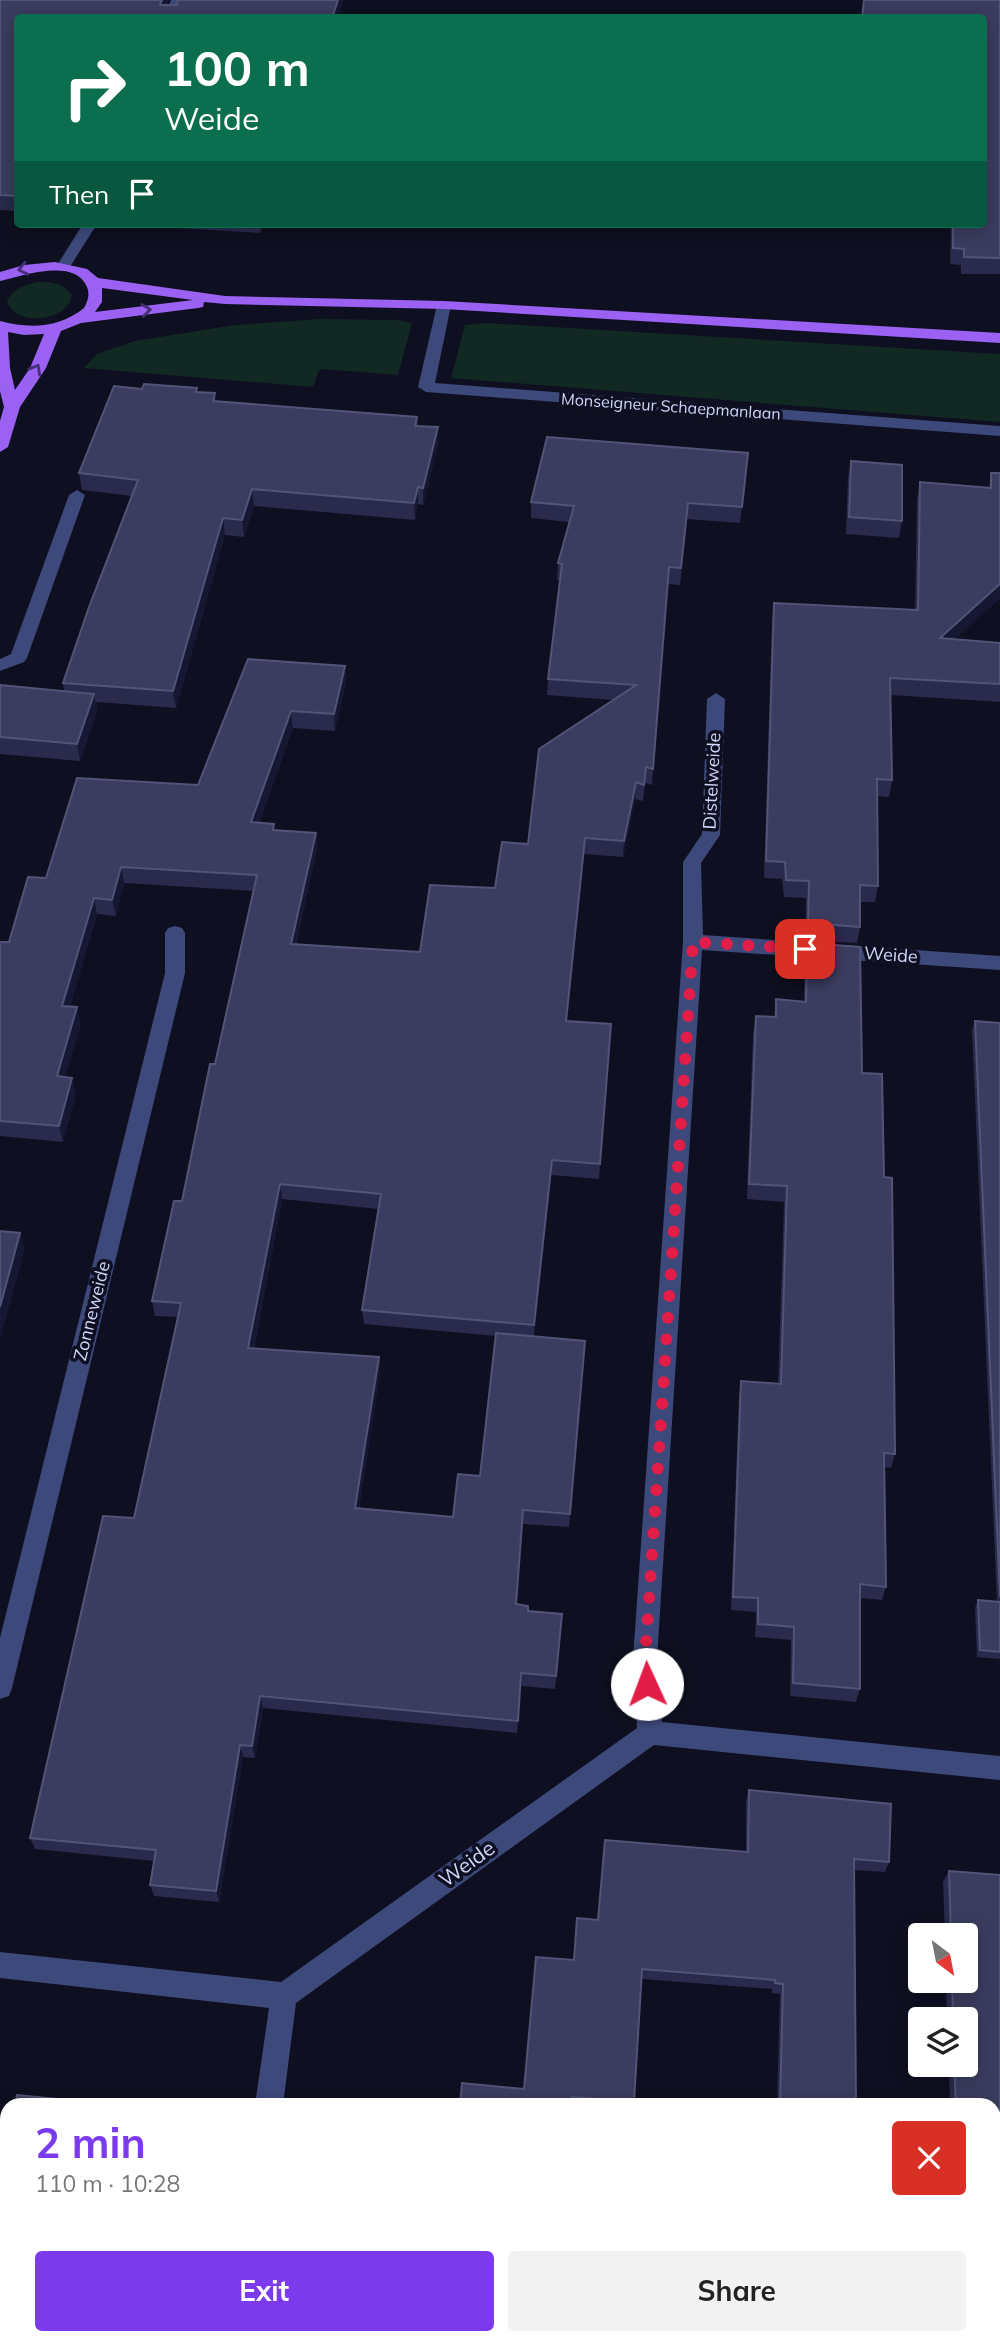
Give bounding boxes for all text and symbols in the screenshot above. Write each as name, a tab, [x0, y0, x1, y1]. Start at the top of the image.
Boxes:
text: 100 m	[164, 37, 310, 98]
icon: right	[49, 42, 140, 133]
text: Weide	[164, 98, 259, 138]
icon: arrive	[123, 175, 161, 213]
text: Then	[49, 178, 109, 211]
one-way arrow	[17, 261, 29, 276]
one-way arrow	[140, 303, 152, 318]
one-way arrow	[28, 364, 41, 377]
street label: Monseigneur Schaepmanlaan	[560, 388, 782, 424]
street label: Distelweide	[697, 732, 726, 830]
pin	[775, 919, 835, 979]
icon: arrive	[786, 930, 824, 968]
street label: Weide	[863, 941, 919, 968]
street label: Zonneweide	[68, 1259, 115, 1363]
position arrow	[610, 1647, 684, 1721]
street label: Weide	[433, 1834, 499, 1892]
north arrow	[908, 1923, 978, 1993]
map controls	[908, 1923, 978, 2077]
button: layers	[908, 2007, 978, 2077]
text: 2 min	[35, 2116, 146, 2169]
button: close	[892, 2121, 966, 2195]
text: 110 m · 10:28	[35, 2169, 180, 2198]
button: Exit	[35, 2251, 494, 2331]
button: Share	[508, 2251, 966, 2331]

